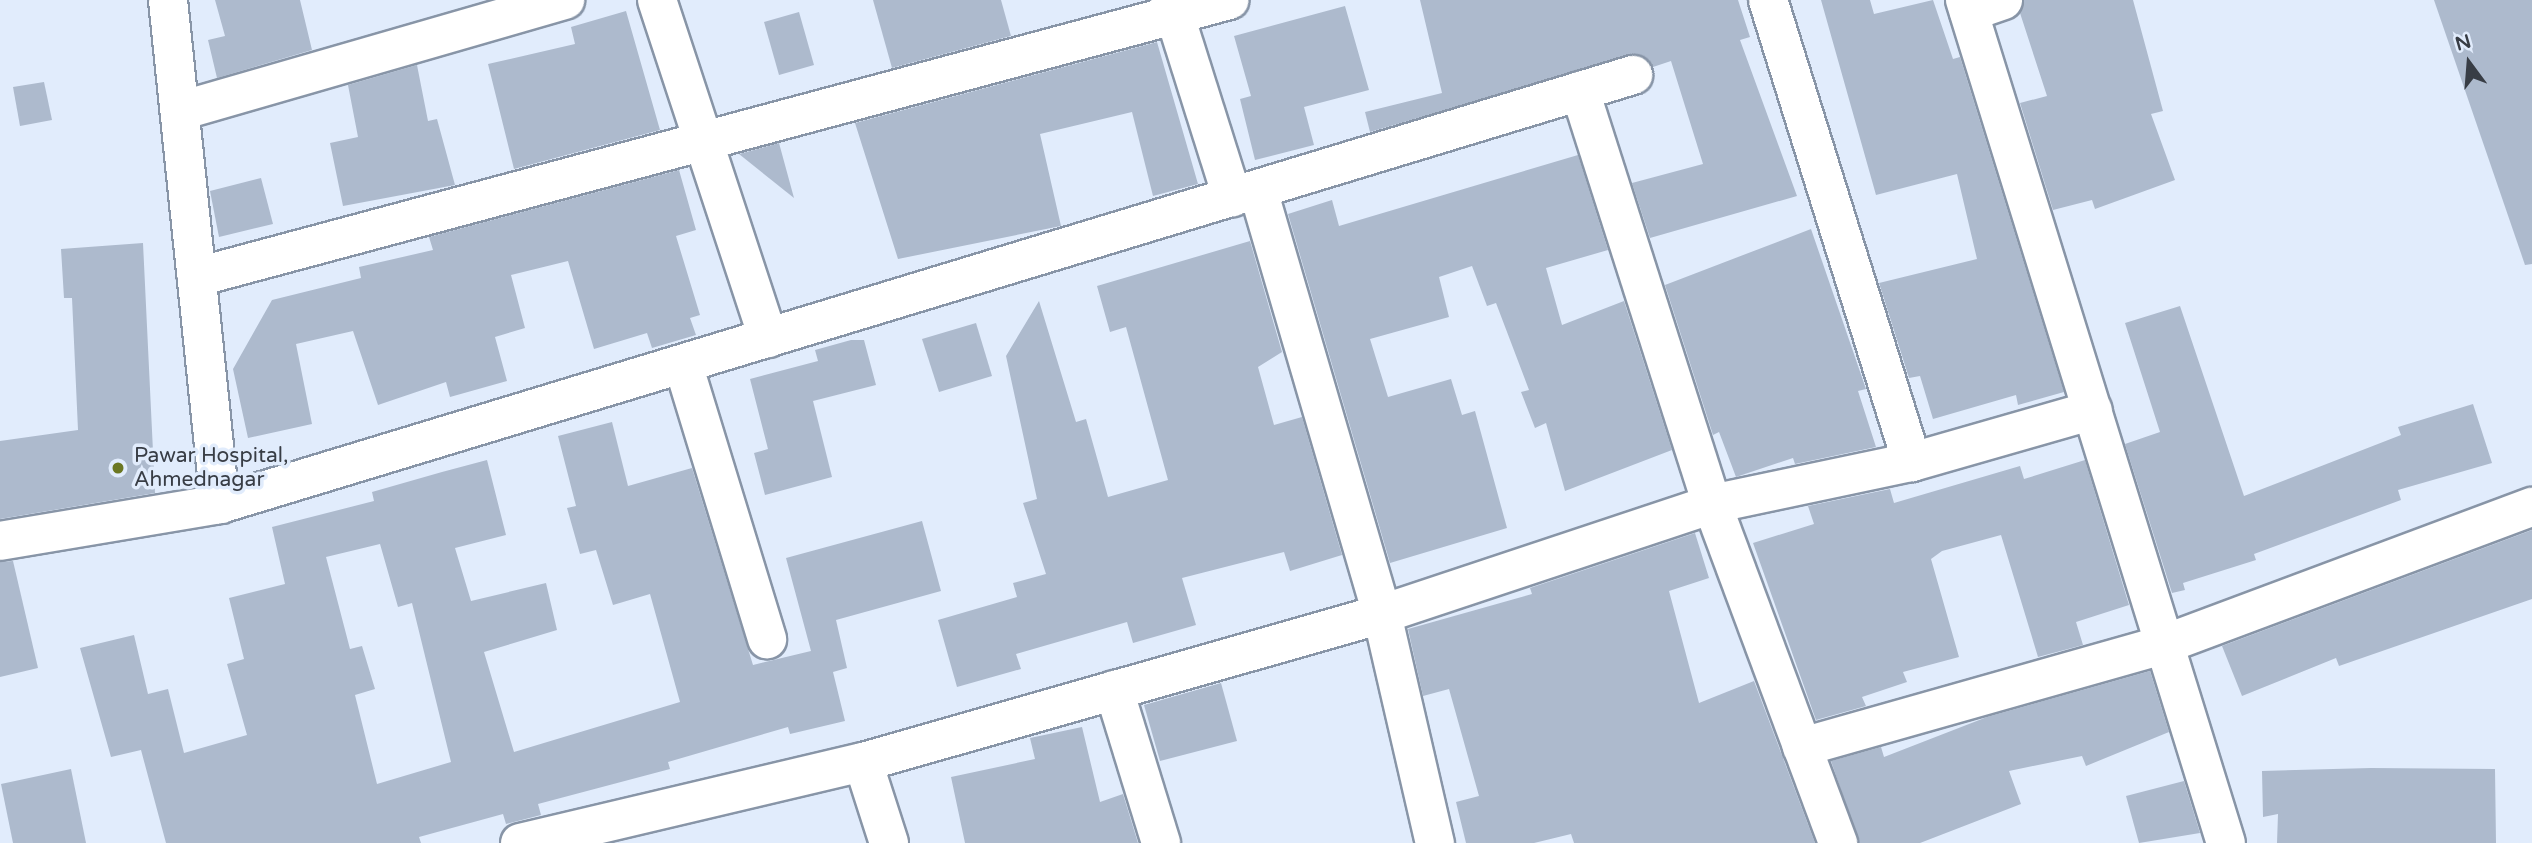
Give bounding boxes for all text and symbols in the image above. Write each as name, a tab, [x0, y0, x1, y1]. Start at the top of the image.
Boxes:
north arrow	[2434, 28, 2504, 98]
text: N	[2453, 30, 2474, 55]
place label: Pawar Hospital, Ahmednagar	[134, 443, 288, 493]
marker: Pawar Hospital, Ahmednagar	[108, 458, 128, 478]

